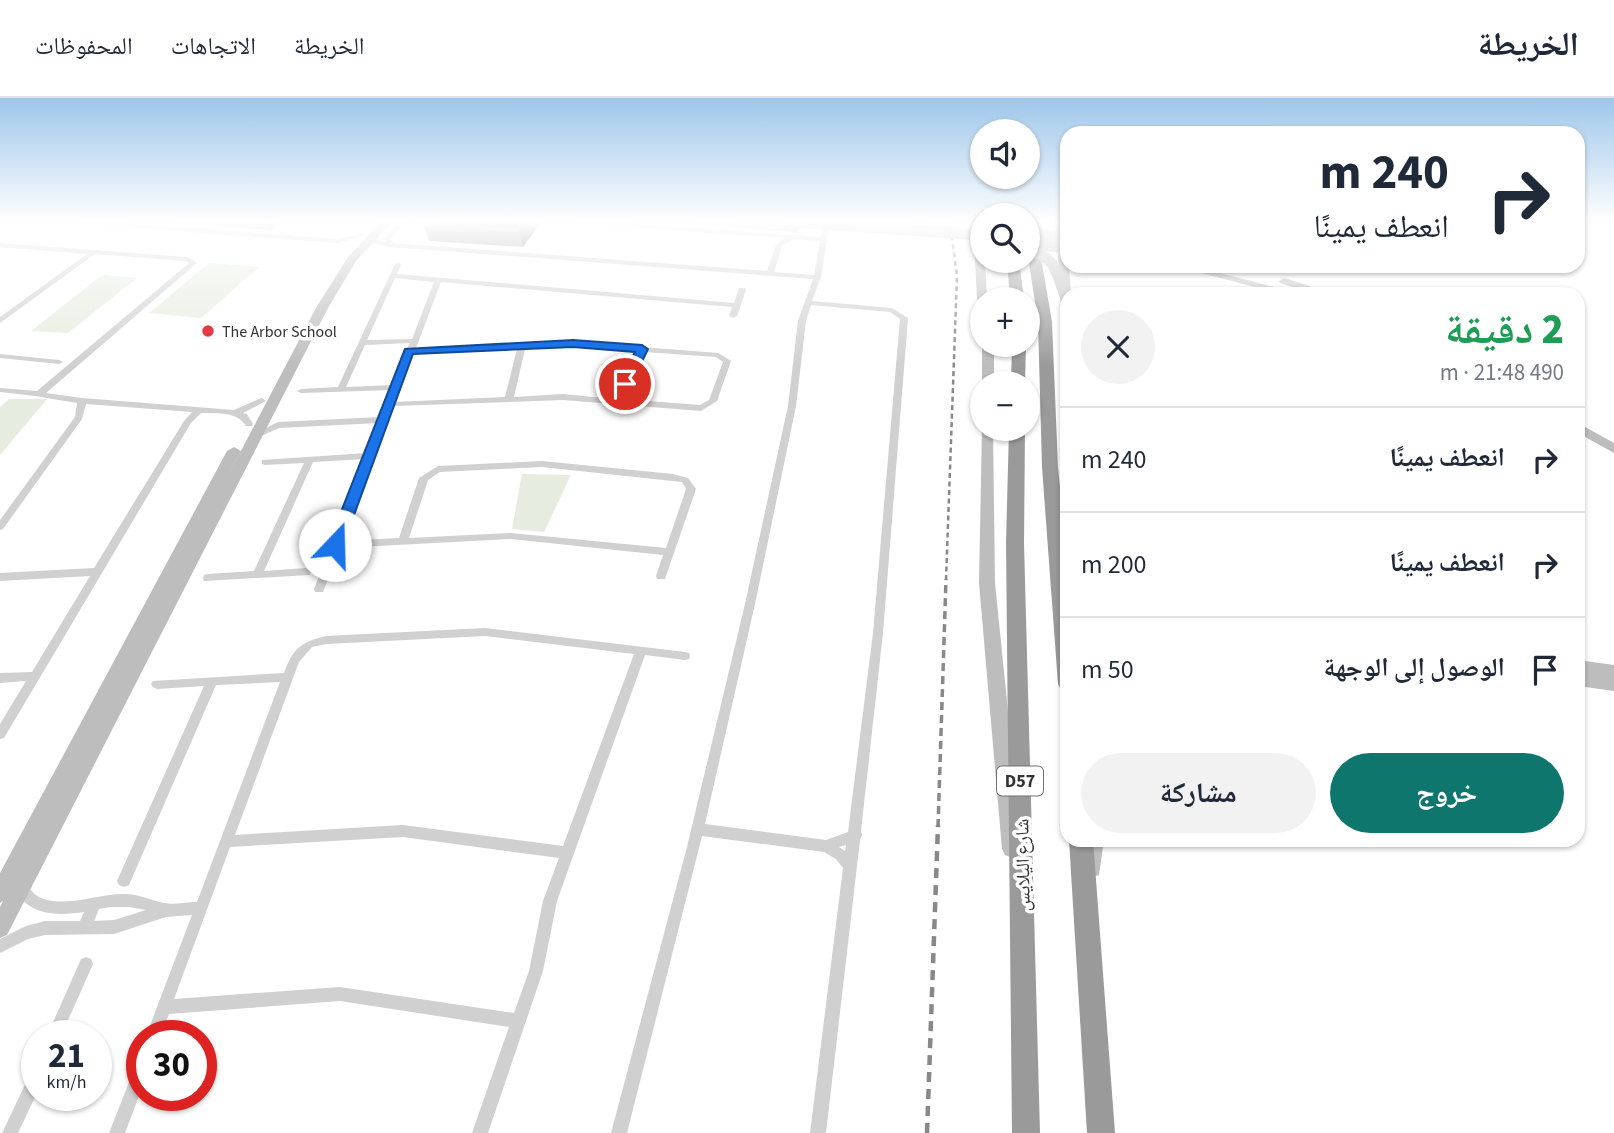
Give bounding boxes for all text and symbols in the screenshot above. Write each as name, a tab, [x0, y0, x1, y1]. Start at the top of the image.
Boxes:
text: الخريطة	[1478, 21, 1579, 68]
text: المحفوظات	[35, 29, 133, 64]
text: الاتجاهات	[171, 29, 256, 64]
text: الخريطة	[294, 29, 365, 64]
map controls	[970, 119, 1040, 441]
button: sound	[970, 119, 1040, 189]
text: 240 m	[1320, 138, 1449, 208]
icon: right	[1473, 154, 1564, 245]
button: search	[970, 203, 1040, 273]
text: انعطف يمينًا	[1314, 204, 1449, 250]
button: +	[970, 287, 1040, 357]
text: 2 دقيقة	[1445, 300, 1564, 360]
button: close	[1081, 310, 1155, 384]
place label: The Arbor School	[222, 321, 337, 343]
marker: The Arbor School	[200, 323, 216, 339]
pin	[595, 354, 655, 414]
text: 490 m · 21:48	[1440, 356, 1564, 389]
icon: arrive	[606, 365, 644, 403]
button: −	[970, 371, 1040, 441]
text: انعطف يمينًا	[1390, 439, 1505, 476]
text: 240 m	[1081, 441, 1147, 478]
icon: right	[1526, 441, 1564, 479]
position arrow	[298, 508, 372, 582]
text: انعطف يمينًا	[1390, 544, 1505, 581]
text: 200 m	[1081, 546, 1147, 583]
icon: right	[1526, 546, 1564, 584]
text: الوصول إلى الوجهة	[1324, 649, 1505, 686]
text: 50 m	[1081, 651, 1134, 688]
icon: arrive	[1526, 651, 1564, 689]
button: مشاركة	[1081, 753, 1316, 833]
button: خروج	[1330, 753, 1564, 833]
road number: D57	[997, 766, 1043, 796]
street label: شارع اليلايس	[1009, 818, 1038, 912]
speed limit sign: 30	[126, 1020, 217, 1111]
text: 21	[48, 1031, 85, 1081]
text: km/h	[47, 1070, 86, 1095]

